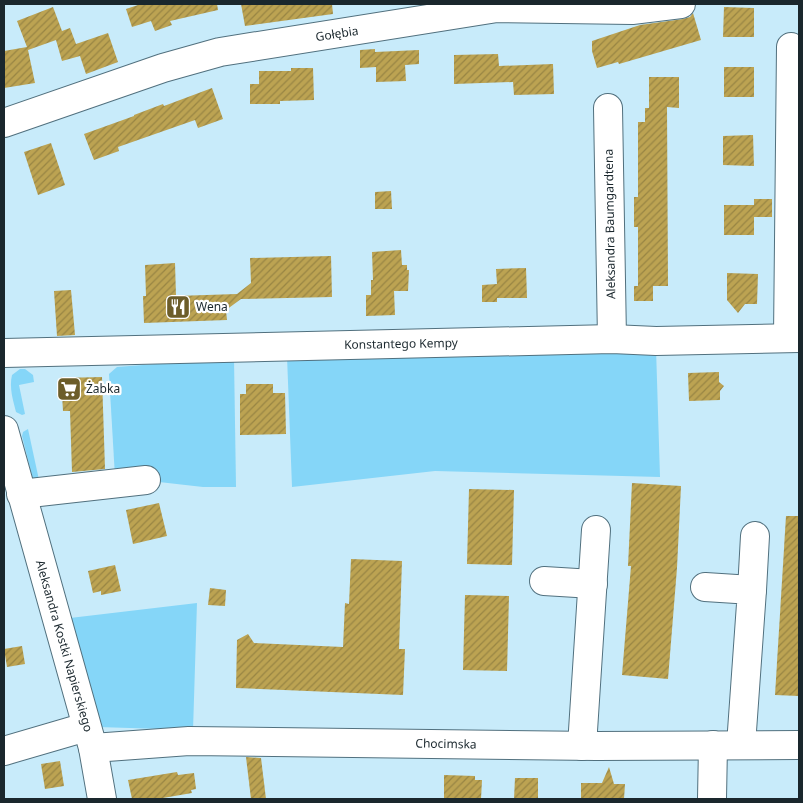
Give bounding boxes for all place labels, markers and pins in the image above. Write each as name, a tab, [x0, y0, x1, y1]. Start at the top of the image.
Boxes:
restaurant icon: Wena	[165, 294, 191, 320]
place label: Wena	[196, 298, 228, 315]
supermarket icon: Żabka	[56, 376, 82, 402]
place label: Żabka	[86, 380, 120, 397]

